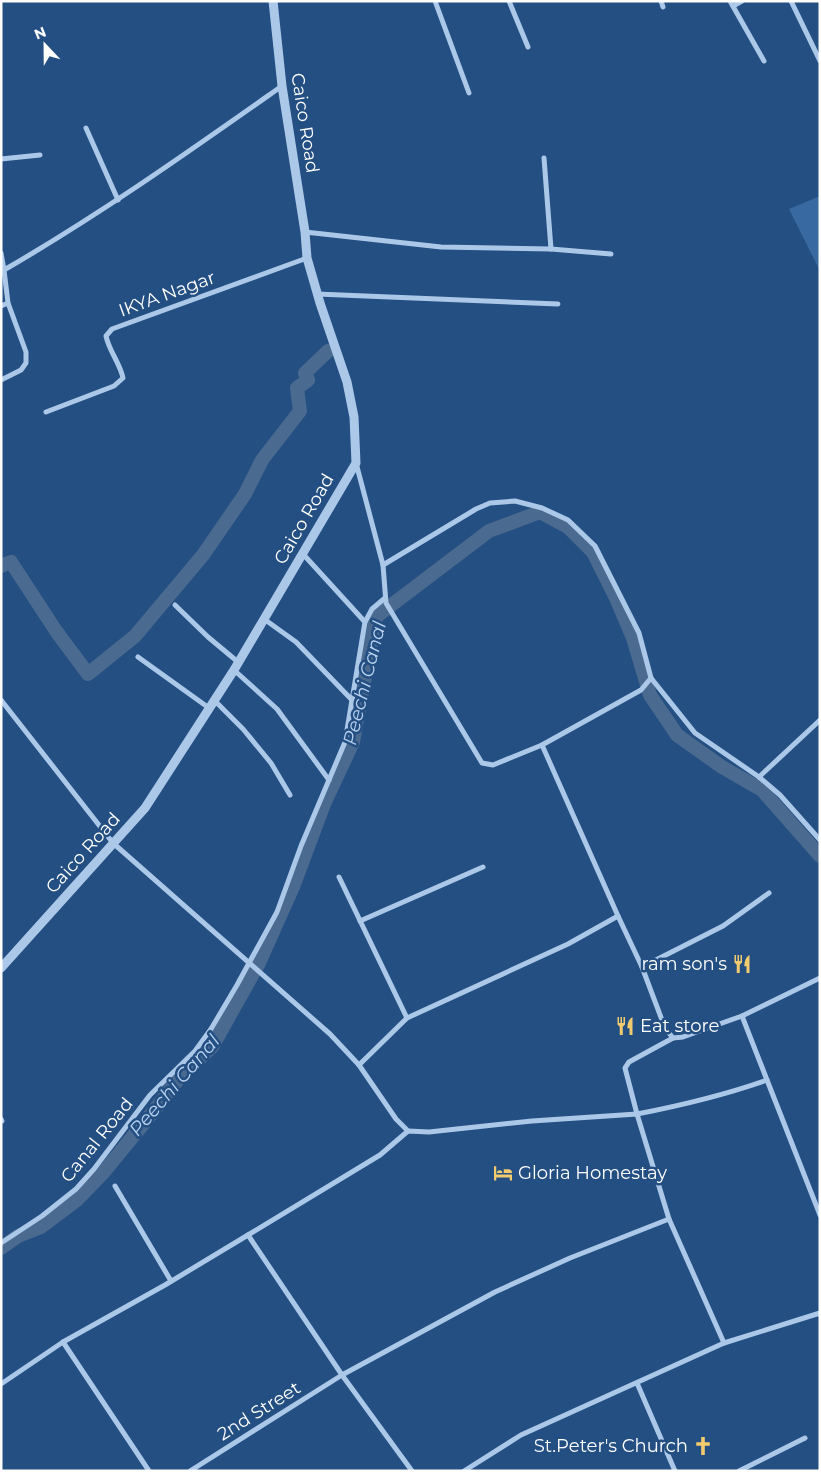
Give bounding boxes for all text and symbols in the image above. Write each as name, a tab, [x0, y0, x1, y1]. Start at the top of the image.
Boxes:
north arrow	[20, 20, 70, 70]
text: N	[32, 22, 49, 43]
street label: Caico Road	[286, 71, 324, 175]
street label: IKYA Nagar	[116, 266, 218, 322]
street label: Caico Road	[269, 470, 339, 568]
water label: Peechi Canal	[338, 618, 391, 747]
street label: Caico Road	[41, 808, 125, 898]
place label: ram son's	[641, 953, 727, 975]
restaurant icon: ram son's	[731, 953, 753, 975]
restaurant icon: Eat store	[614, 1015, 636, 1037]
place label: Eat store	[640, 1015, 720, 1037]
water label: Peechi Canal	[124, 1029, 225, 1141]
street label: Canal Road	[56, 1093, 138, 1187]
hotel icon: Gloria Homestay	[492, 1162, 514, 1184]
place label: Gloria Homestay	[518, 1162, 667, 1184]
street label: 2nd Street	[213, 1377, 305, 1445]
place label: St.Peter's Church	[534, 1435, 688, 1457]
church icon: St.Peter's Church	[692, 1435, 714, 1457]

